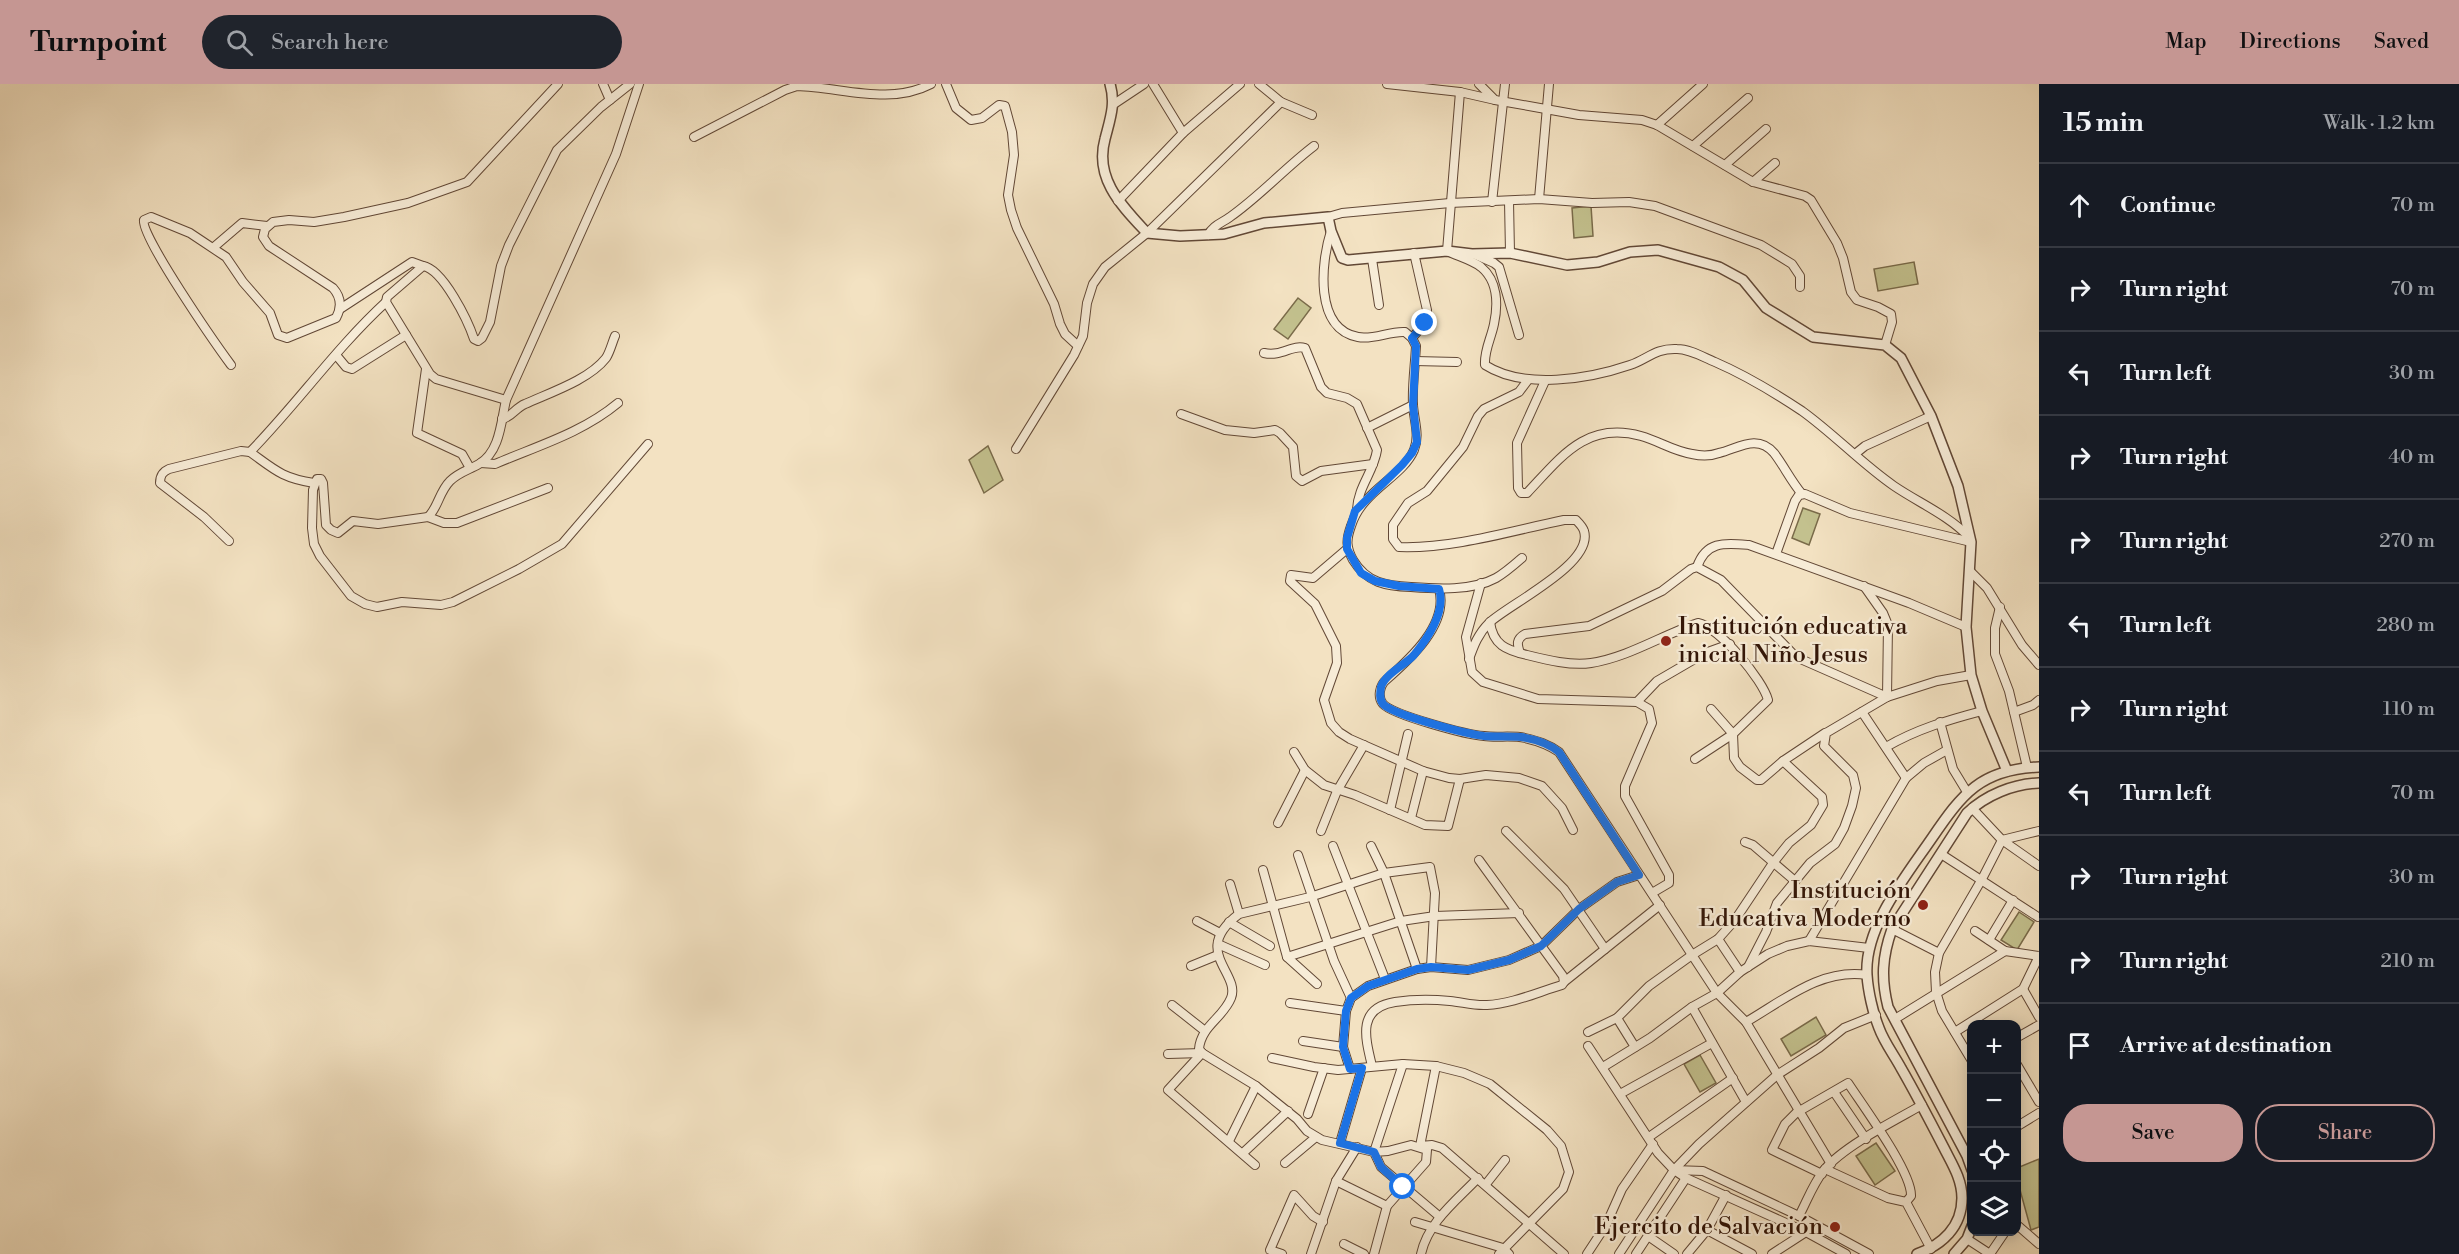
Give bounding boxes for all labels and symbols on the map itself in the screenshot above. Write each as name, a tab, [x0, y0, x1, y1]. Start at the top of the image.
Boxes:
route end	[1411, 309, 1437, 335]
place label: Institución educativa inicial Niño Jesus	[1678, 612, 1908, 670]
marker: Institución educativa inicial Niño Jesus	[1659, 634, 1673, 648]
place label: Institución Educativa Moderno	[1698, 876, 1911, 934]
marker: Institución Educativa Moderno	[1916, 898, 1930, 912]
route start	[1389, 1173, 1415, 1199]
place label: Ejercito de Salvación	[1594, 1212, 1823, 1242]
marker: Ejercito de Salvación	[1828, 1220, 1842, 1234]

